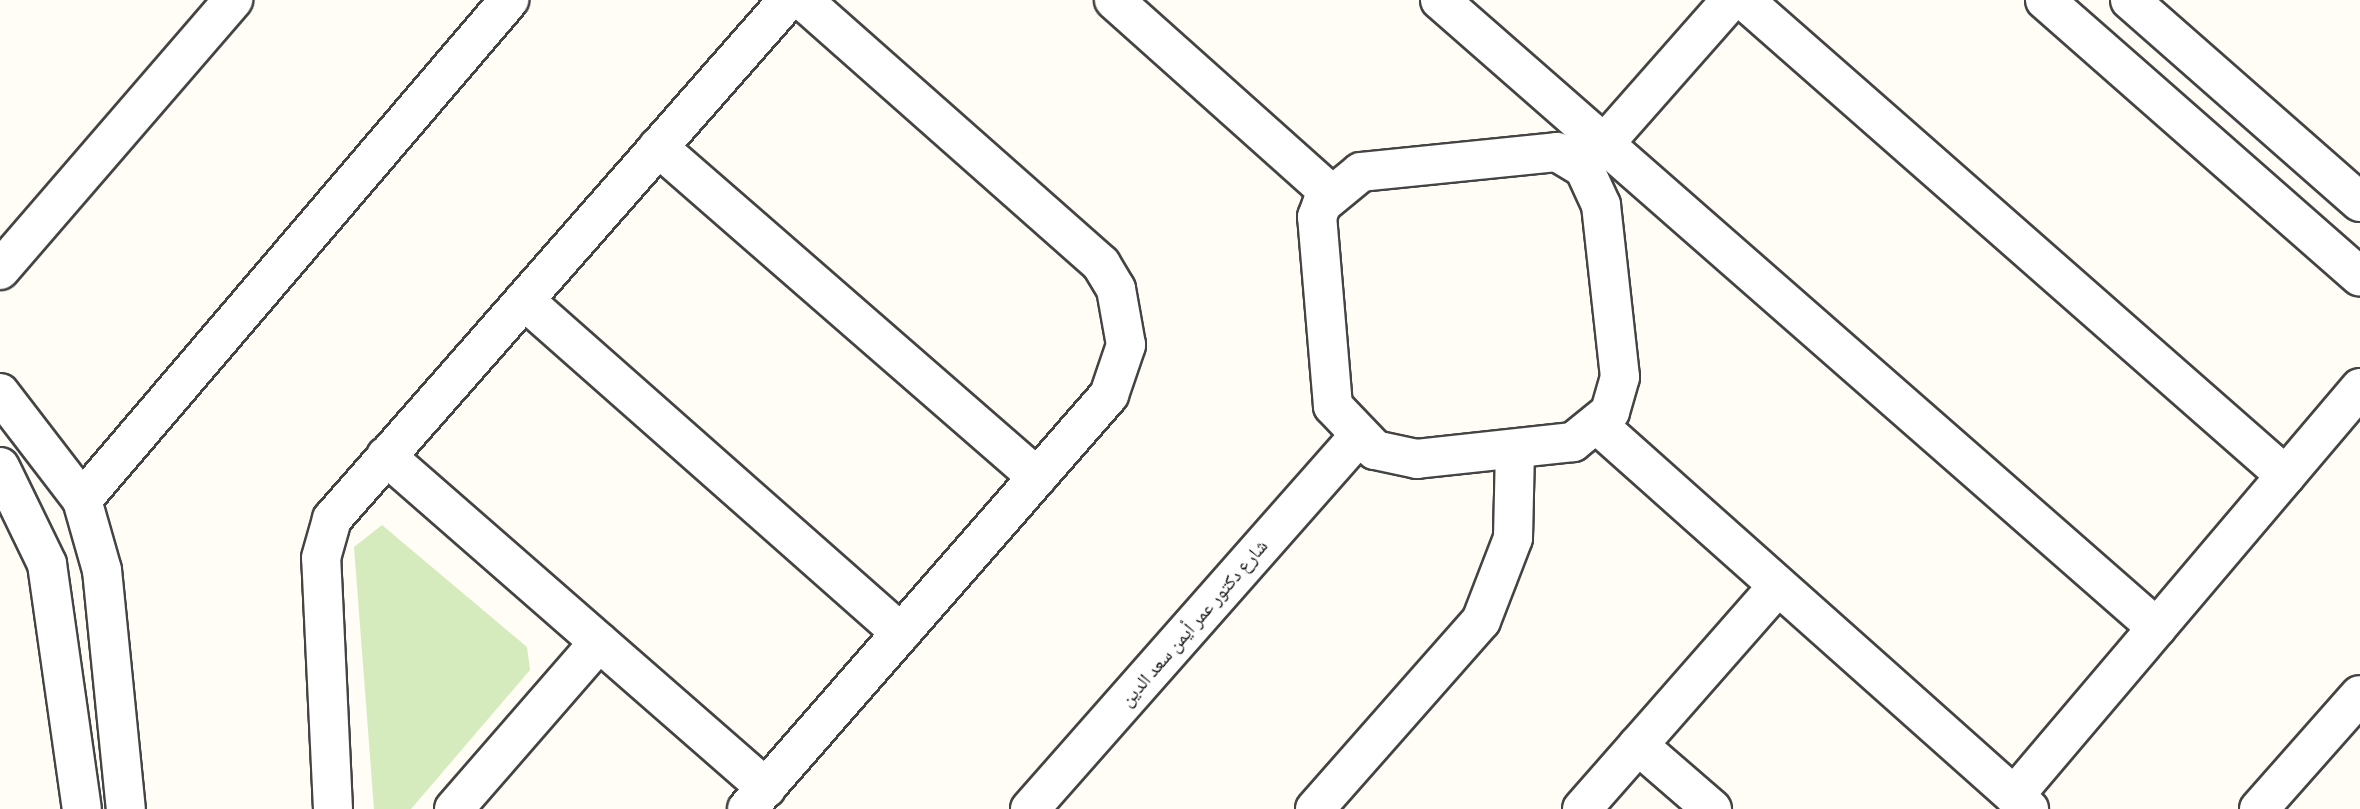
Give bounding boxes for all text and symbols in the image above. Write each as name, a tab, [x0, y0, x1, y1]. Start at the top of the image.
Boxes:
street label: شارع دكتور عمر أيمن سعد الدين	[1115, 535, 1273, 711]

